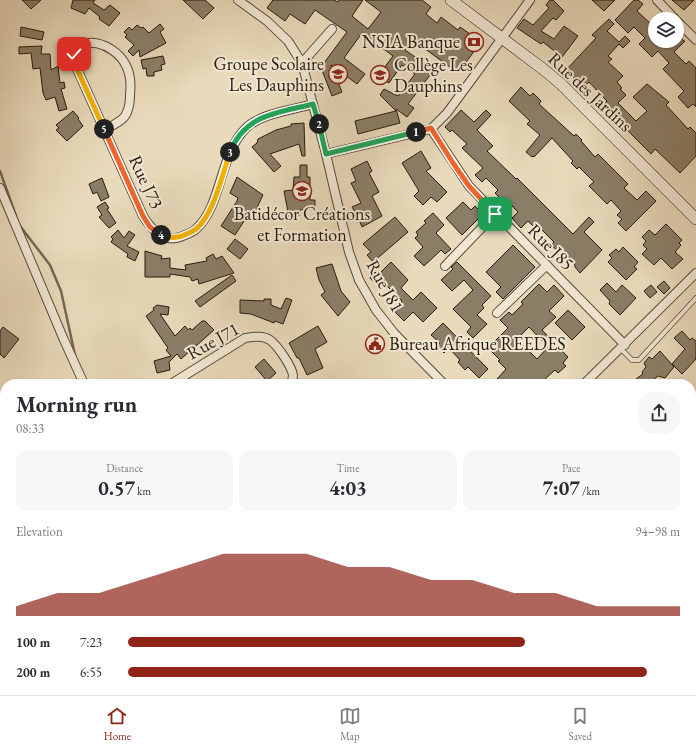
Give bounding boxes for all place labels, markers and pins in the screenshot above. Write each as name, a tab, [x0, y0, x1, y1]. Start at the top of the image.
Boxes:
place label: NSIA Banque	[362, 30, 460, 53]
bank icon: NSIA Banque	[463, 31, 485, 53]
pin	[57, 37, 91, 71]
place label: Groupe Scolaire Les Dauphins	[214, 52, 324, 96]
place label: Collège Les Dauphins	[394, 53, 473, 97]
school or university icon: Groupe Scolaire Les Dauphins	[327, 63, 349, 85]
school or university icon: Collège Les Dauphins	[369, 64, 391, 86]
pin: 2	[309, 114, 329, 134]
pin: 5	[94, 119, 114, 139]
pin: 1	[406, 122, 426, 142]
pin: 3	[220, 142, 240, 162]
school or university icon: Batidécor Créations et Formation	[291, 180, 313, 202]
pin	[478, 197, 512, 231]
place label: Batidécor Créations et Formation	[234, 202, 370, 246]
pin: 4	[151, 225, 171, 245]
place label: Bureau Afrique REEDES	[389, 332, 566, 355]
public building icon: Bureau Afrique REEDES	[364, 333, 386, 355]

